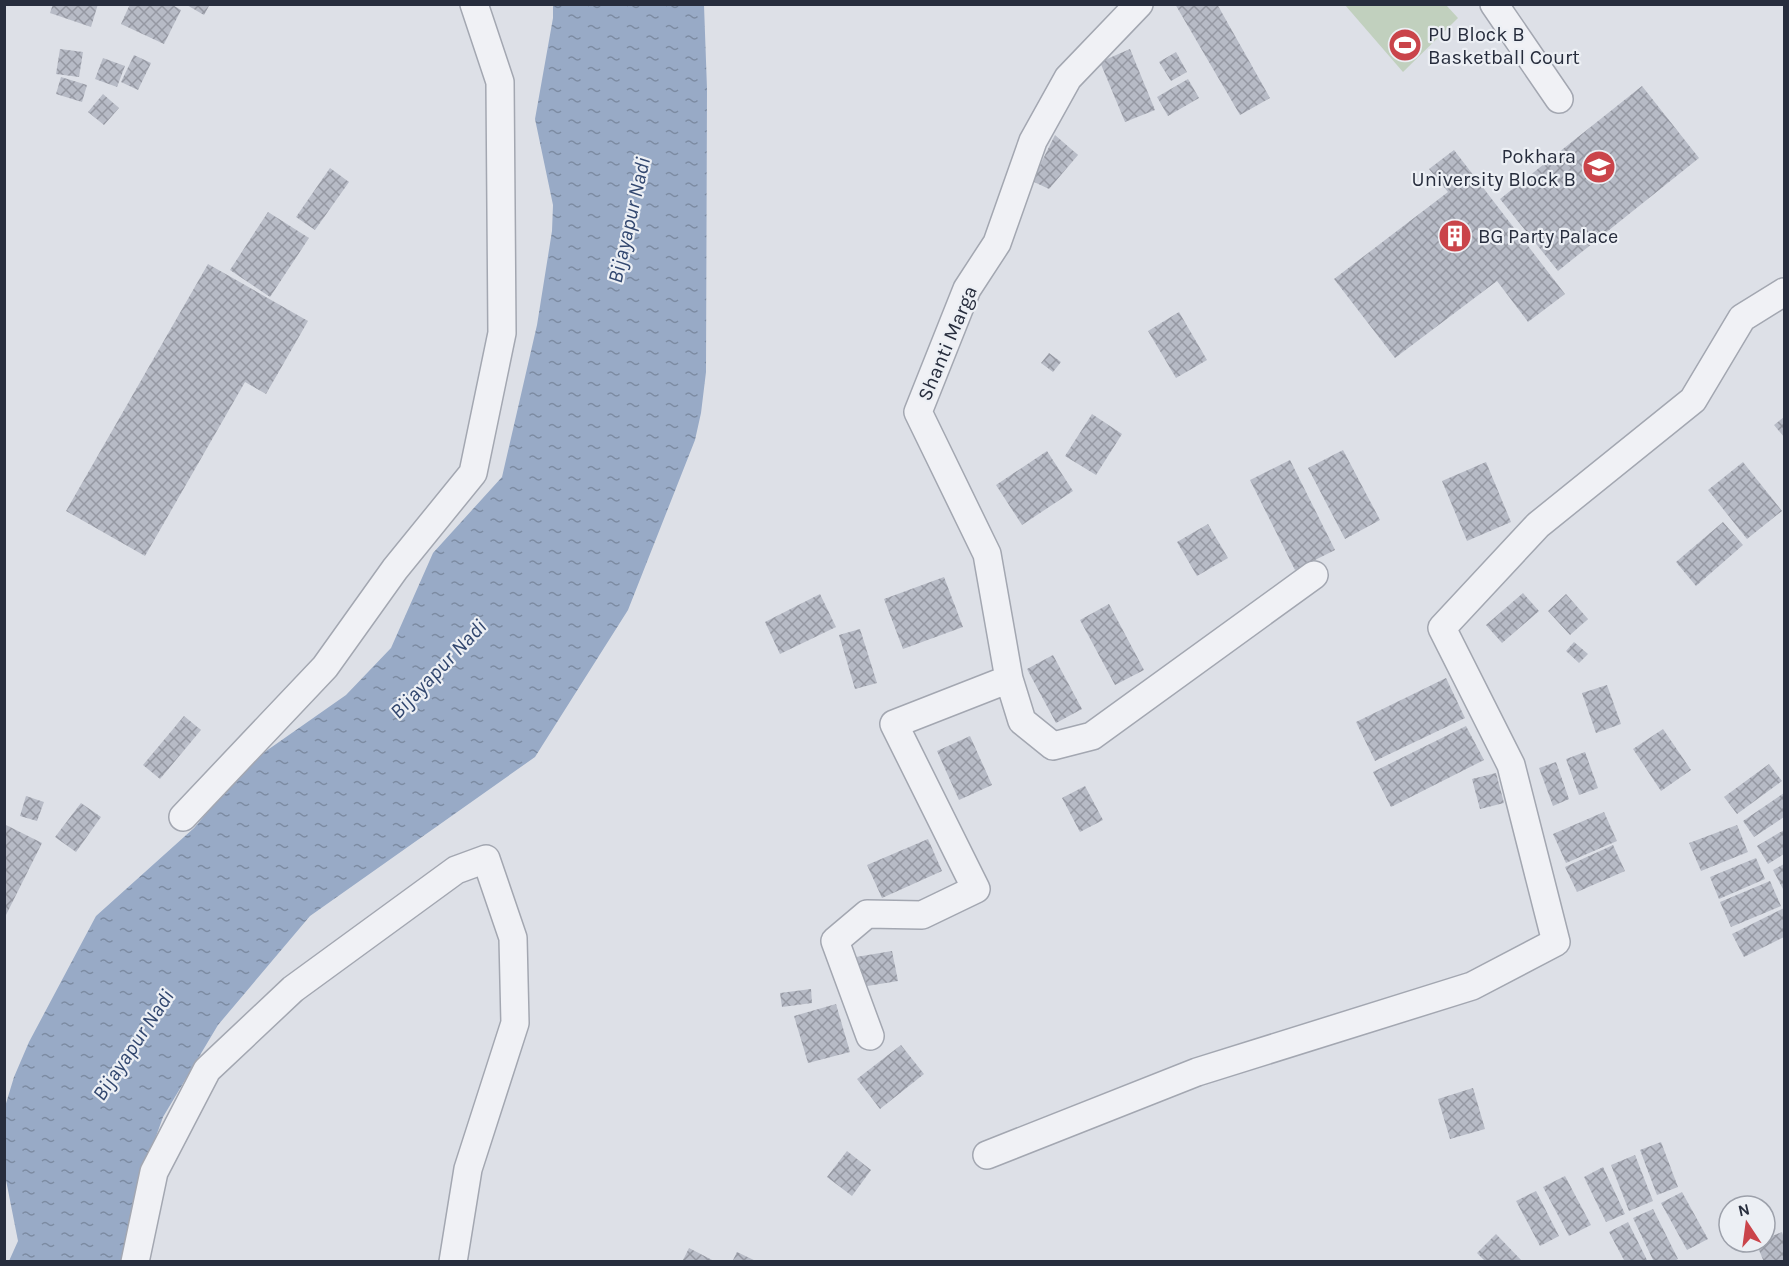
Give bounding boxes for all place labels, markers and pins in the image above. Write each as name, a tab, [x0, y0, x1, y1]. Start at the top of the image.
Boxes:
place label: PU Block B Basketball Court	[1428, 23, 1580, 69]
sports icon: PU Block B Basketball Court	[1387, 27, 1423, 63]
place label: Pokhara University Block B	[1412, 145, 1576, 191]
school or university icon: Pokhara University Block B	[1581, 149, 1617, 185]
building icon: BG Party Palace	[1437, 218, 1473, 254]
place label: BG Party Palace	[1478, 225, 1618, 248]

